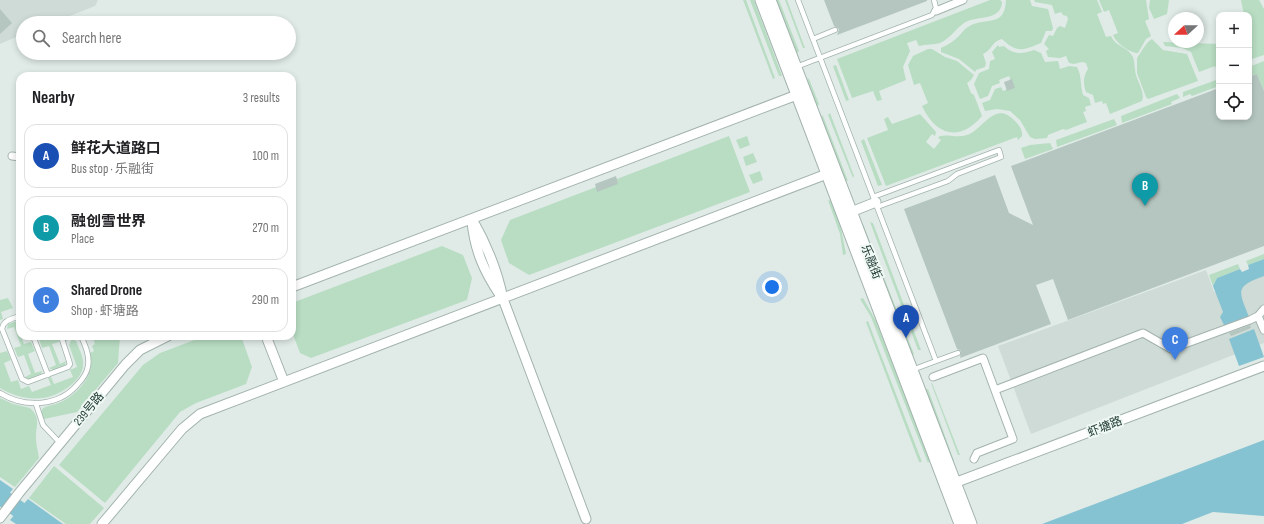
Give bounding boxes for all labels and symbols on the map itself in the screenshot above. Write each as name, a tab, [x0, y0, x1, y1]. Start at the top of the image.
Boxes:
north arrow	[1168, 12, 1204, 48]
pin: B	[1132, 173, 1158, 206]
street label: 乐融街	[858, 243, 884, 281]
your location	[762, 277, 782, 297]
pin: A	[893, 305, 919, 338]
pin: C	[1162, 327, 1188, 360]
street label: 239号路	[71, 389, 107, 429]
street label: 虾塘路	[1086, 414, 1124, 440]

